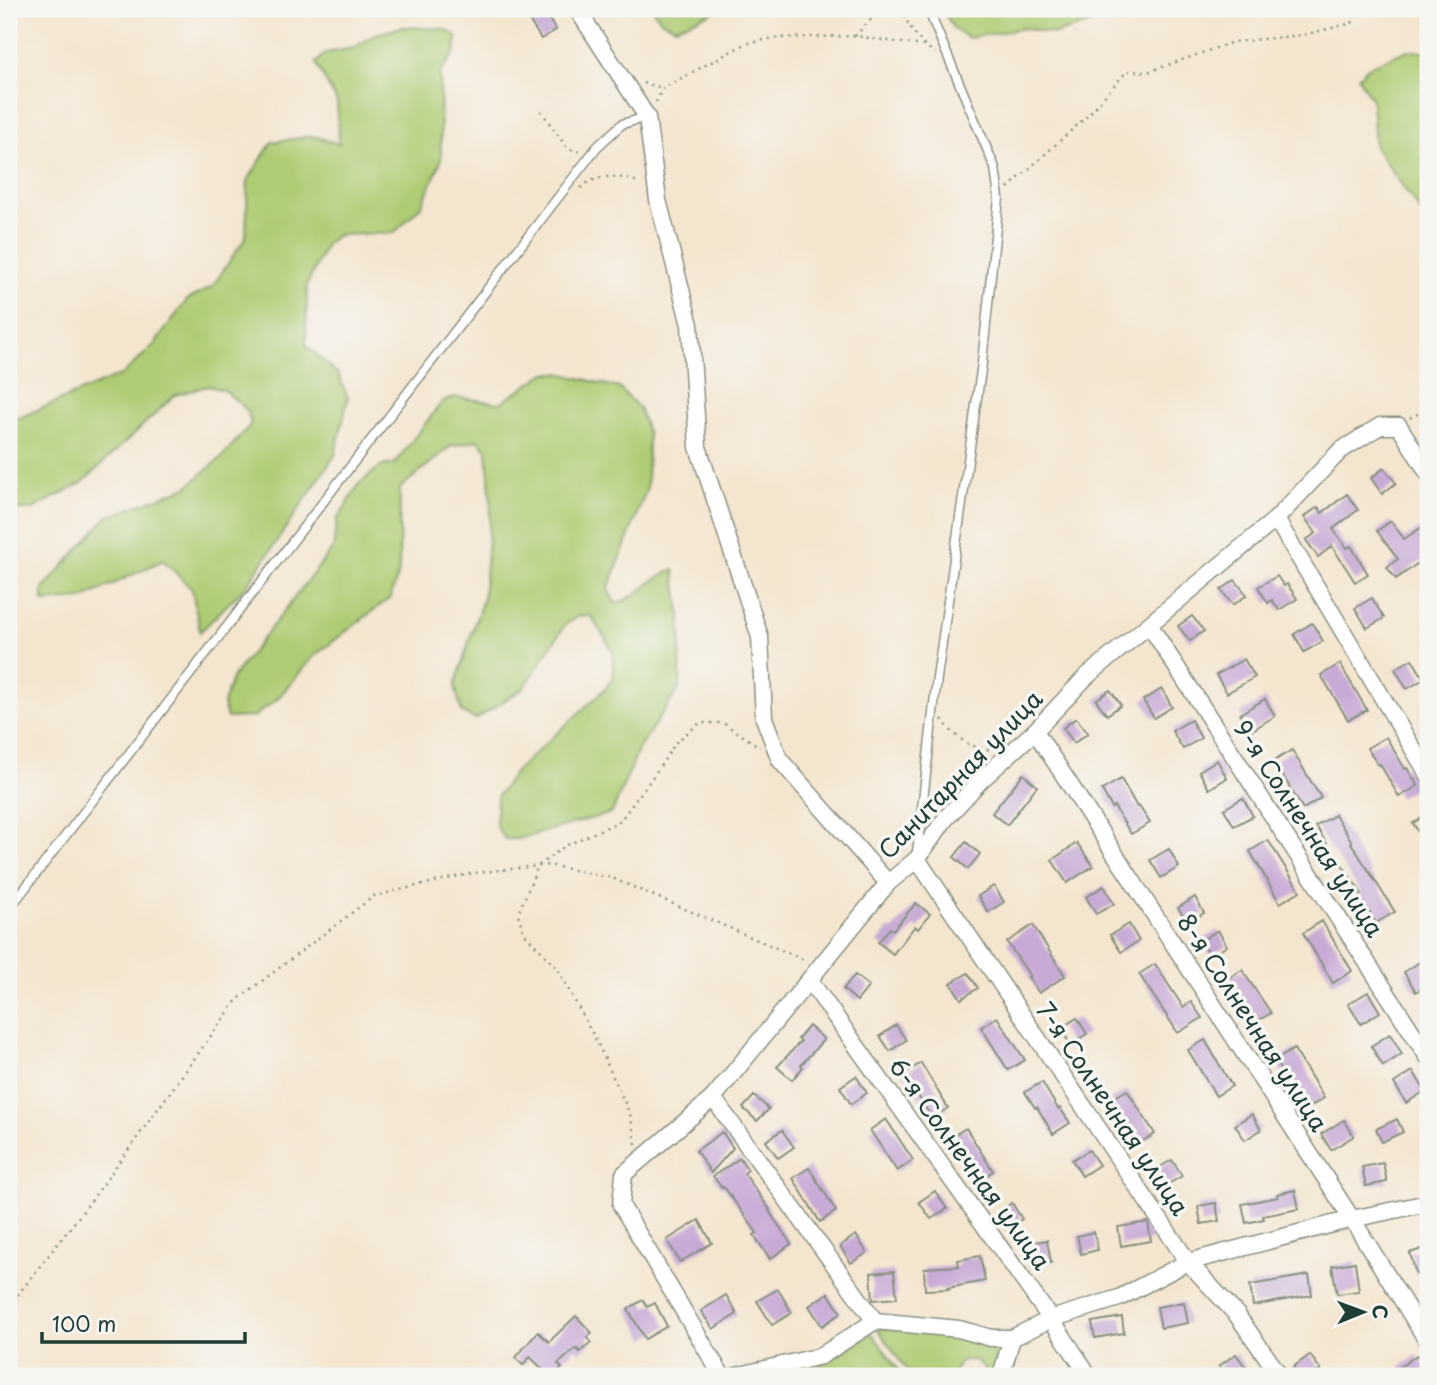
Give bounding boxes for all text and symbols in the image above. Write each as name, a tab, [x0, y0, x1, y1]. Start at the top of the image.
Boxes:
street label: Санитарная улица	[869, 681, 1050, 866]
street label: 9-я Солнечная улица	[1226, 712, 1393, 944]
street label: 8-я Солнечная улица	[1170, 906, 1338, 1138]
street label: 7-я Солнечная улица	[1029, 994, 1199, 1222]
street label: 6-я Солнечная улица	[881, 1049, 1060, 1277]
north arrow	[1328, 1276, 1398, 1346]
scale bar	[42, 1301, 245, 1345]
text: С	[1367, 1304, 1395, 1319]
text: 100 m	[52, 1307, 116, 1339]

